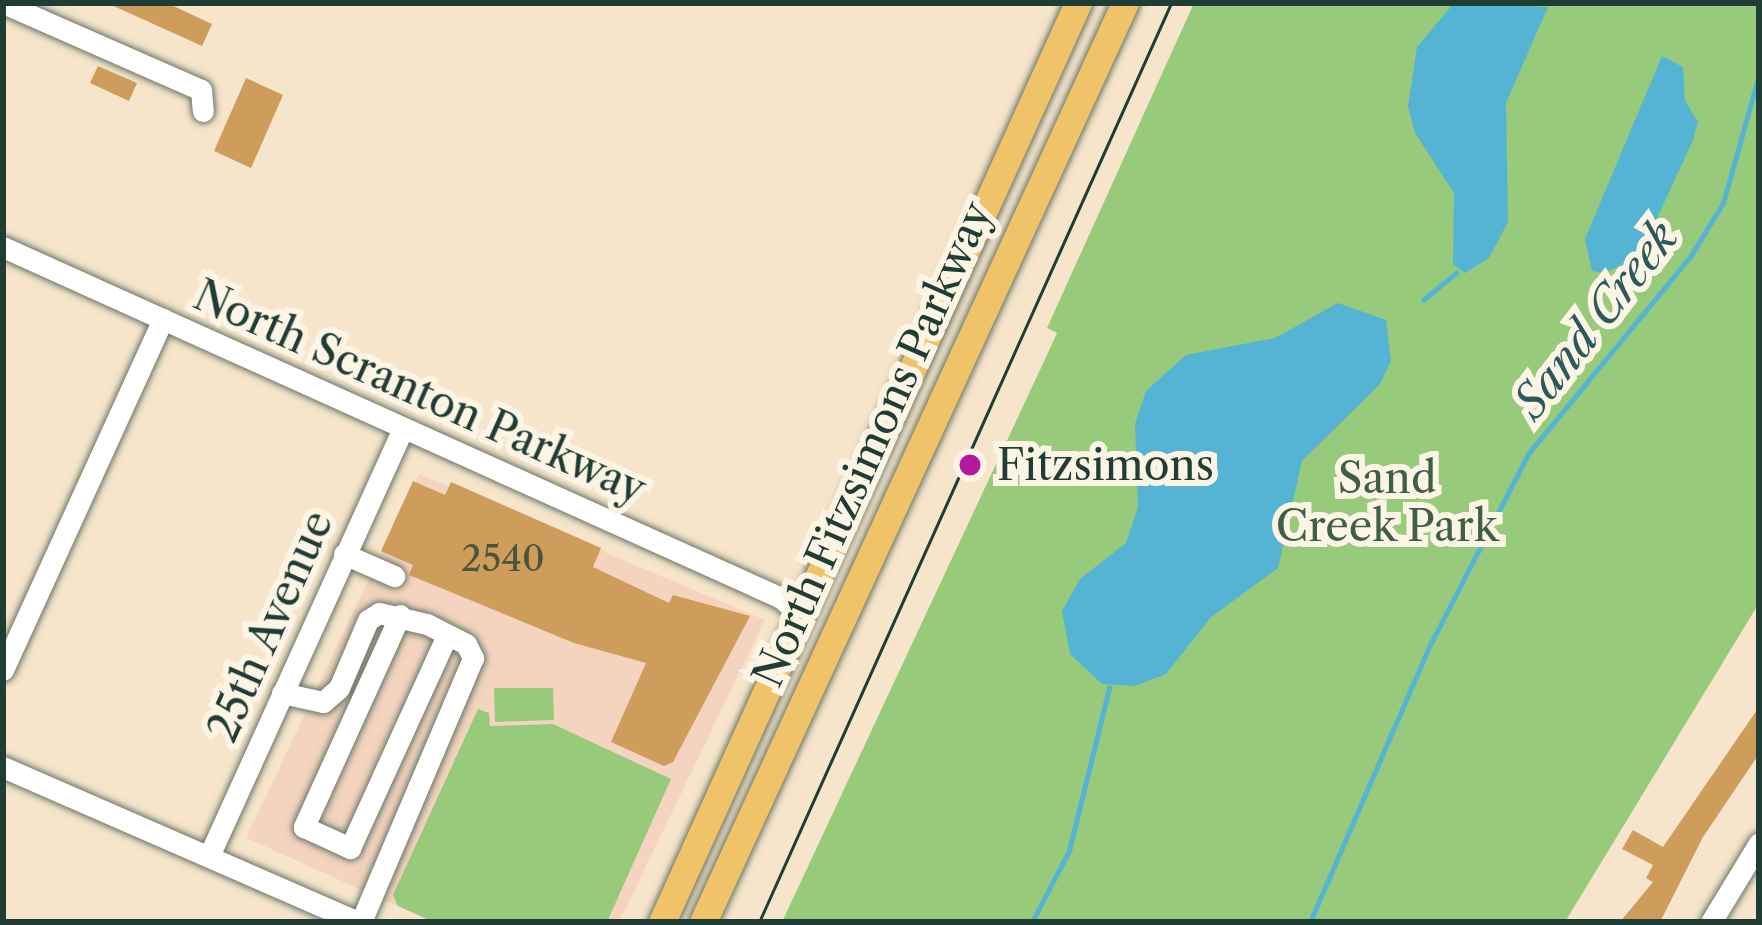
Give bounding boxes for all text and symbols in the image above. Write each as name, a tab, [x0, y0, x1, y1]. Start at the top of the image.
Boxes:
street label: North Fitzsimons Parkway	[742, 194, 1002, 694]
water label: Sand Creek	[1503, 211, 1689, 429]
street label: North Scranton Parkway	[186, 270, 654, 514]
place label: Fitzsimons	[997, 440, 1214, 490]
marker: Fitzsimons	[954, 449, 986, 481]
park label: Sand Creek Park	[1275, 453, 1499, 552]
street label: 25th Avenue	[196, 502, 344, 750]
house number: 2540	[461, 537, 545, 581]

